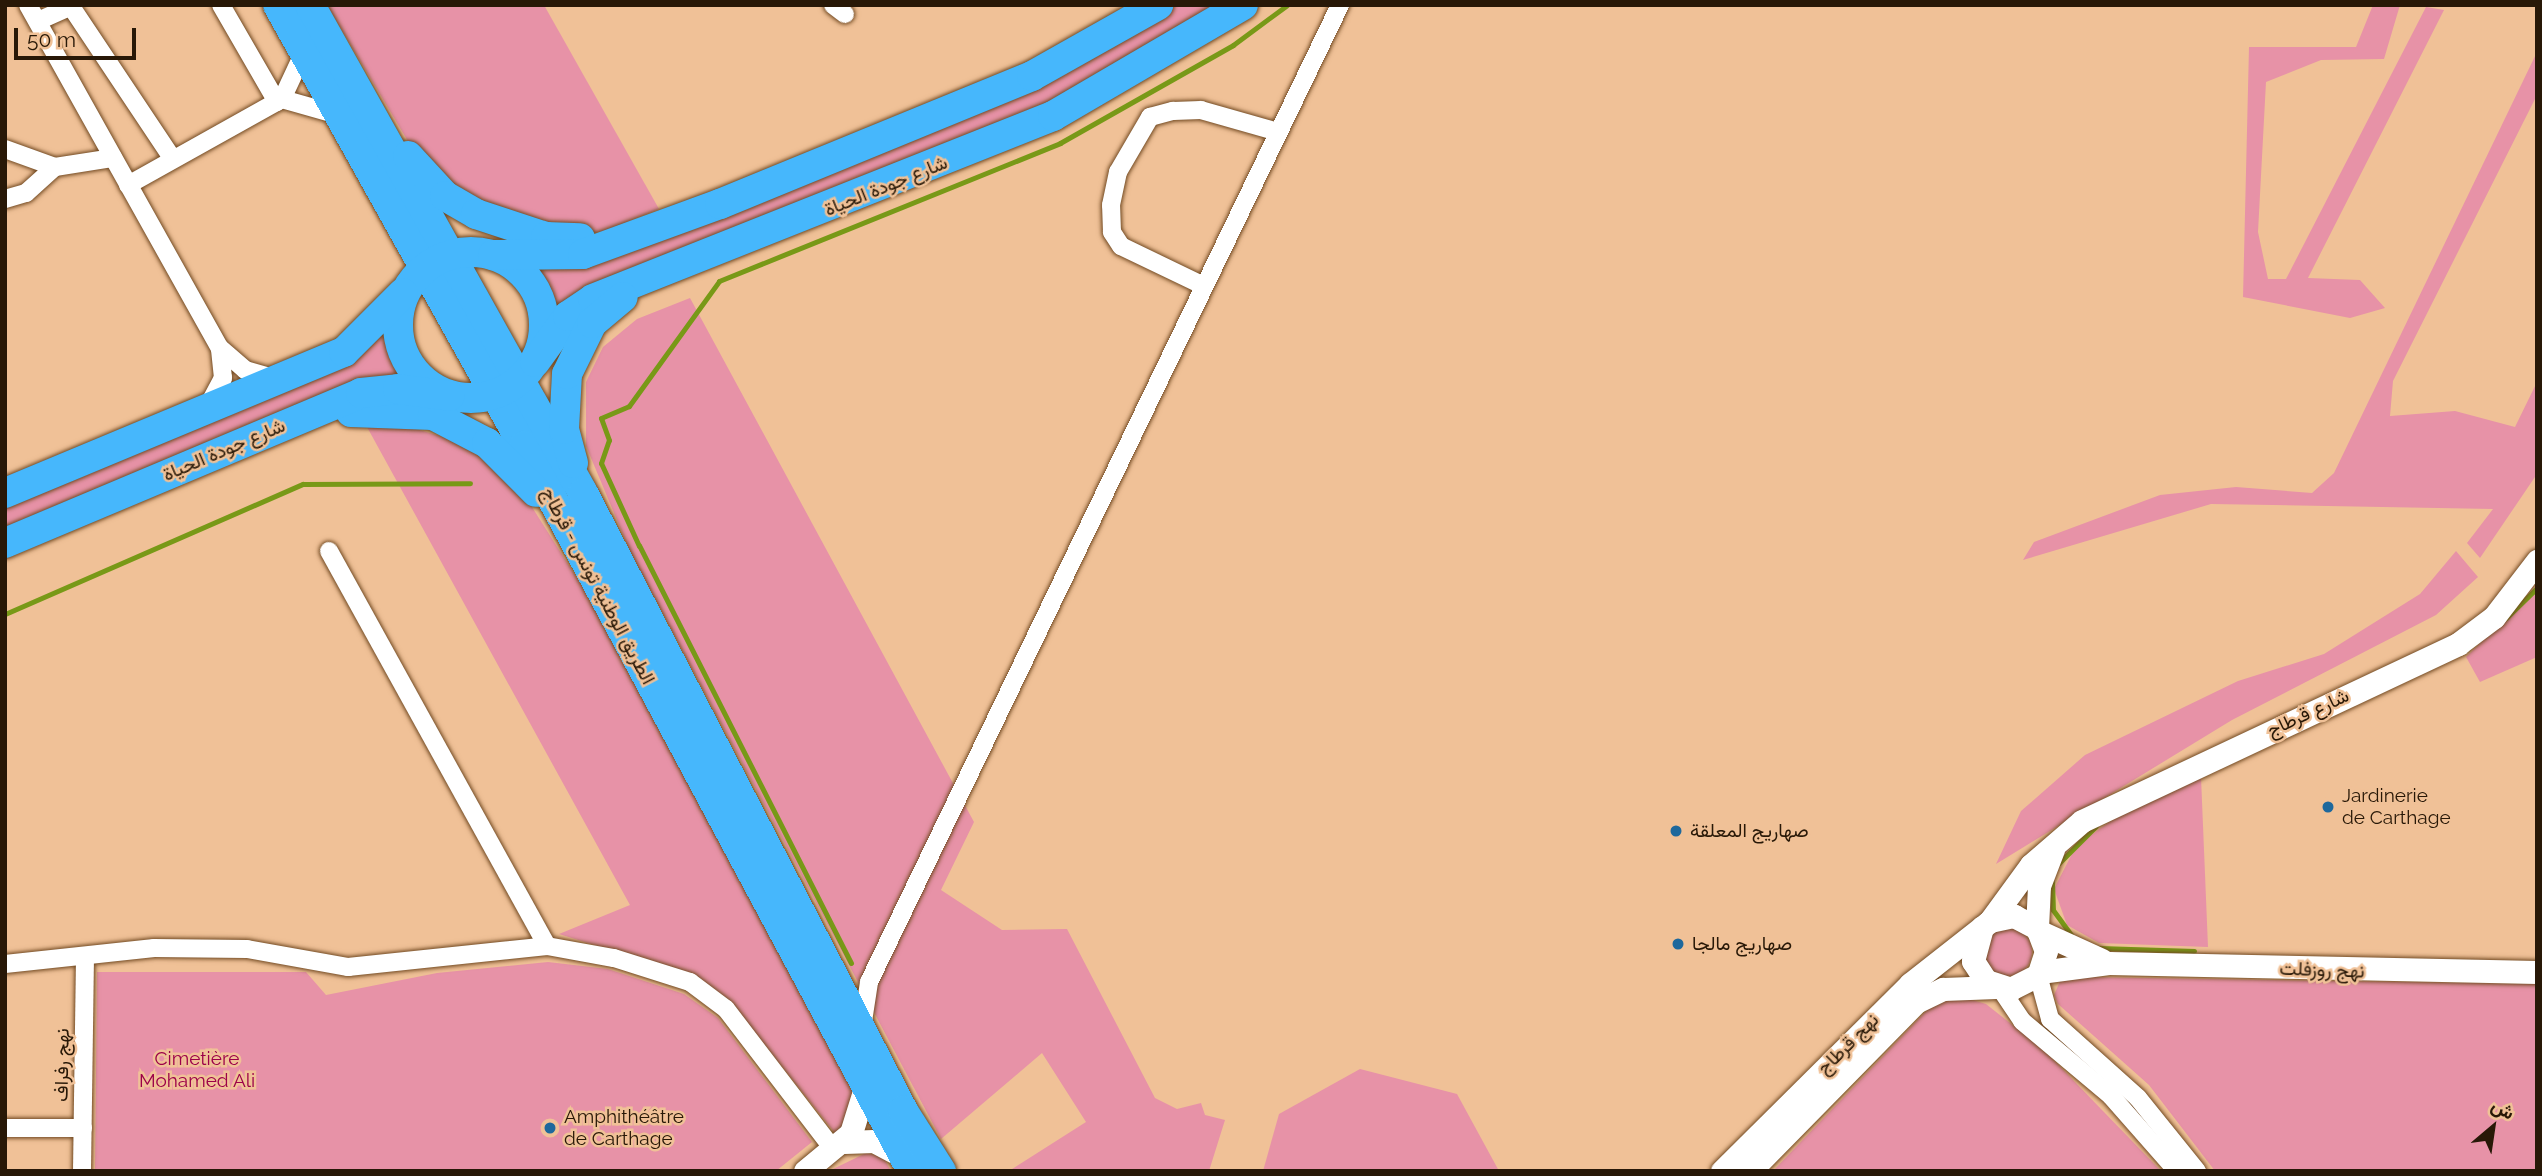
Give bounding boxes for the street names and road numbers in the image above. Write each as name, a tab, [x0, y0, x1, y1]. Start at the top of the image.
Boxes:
street label: شارع جودة الحياة	[821, 151, 951, 221]
street label: شارع جودة الحياة	[159, 414, 289, 486]
street label: الطريق الوطنية تونس - قرطاج	[536, 484, 660, 688]
street label: شارع قرطاج	[2263, 684, 2353, 742]
street label: نهج روزفلت	[2279, 957, 2365, 983]
street label: نهج قرطاج	[1813, 1009, 1883, 1079]
street label: نهج رفراف	[50, 1028, 74, 1102]

